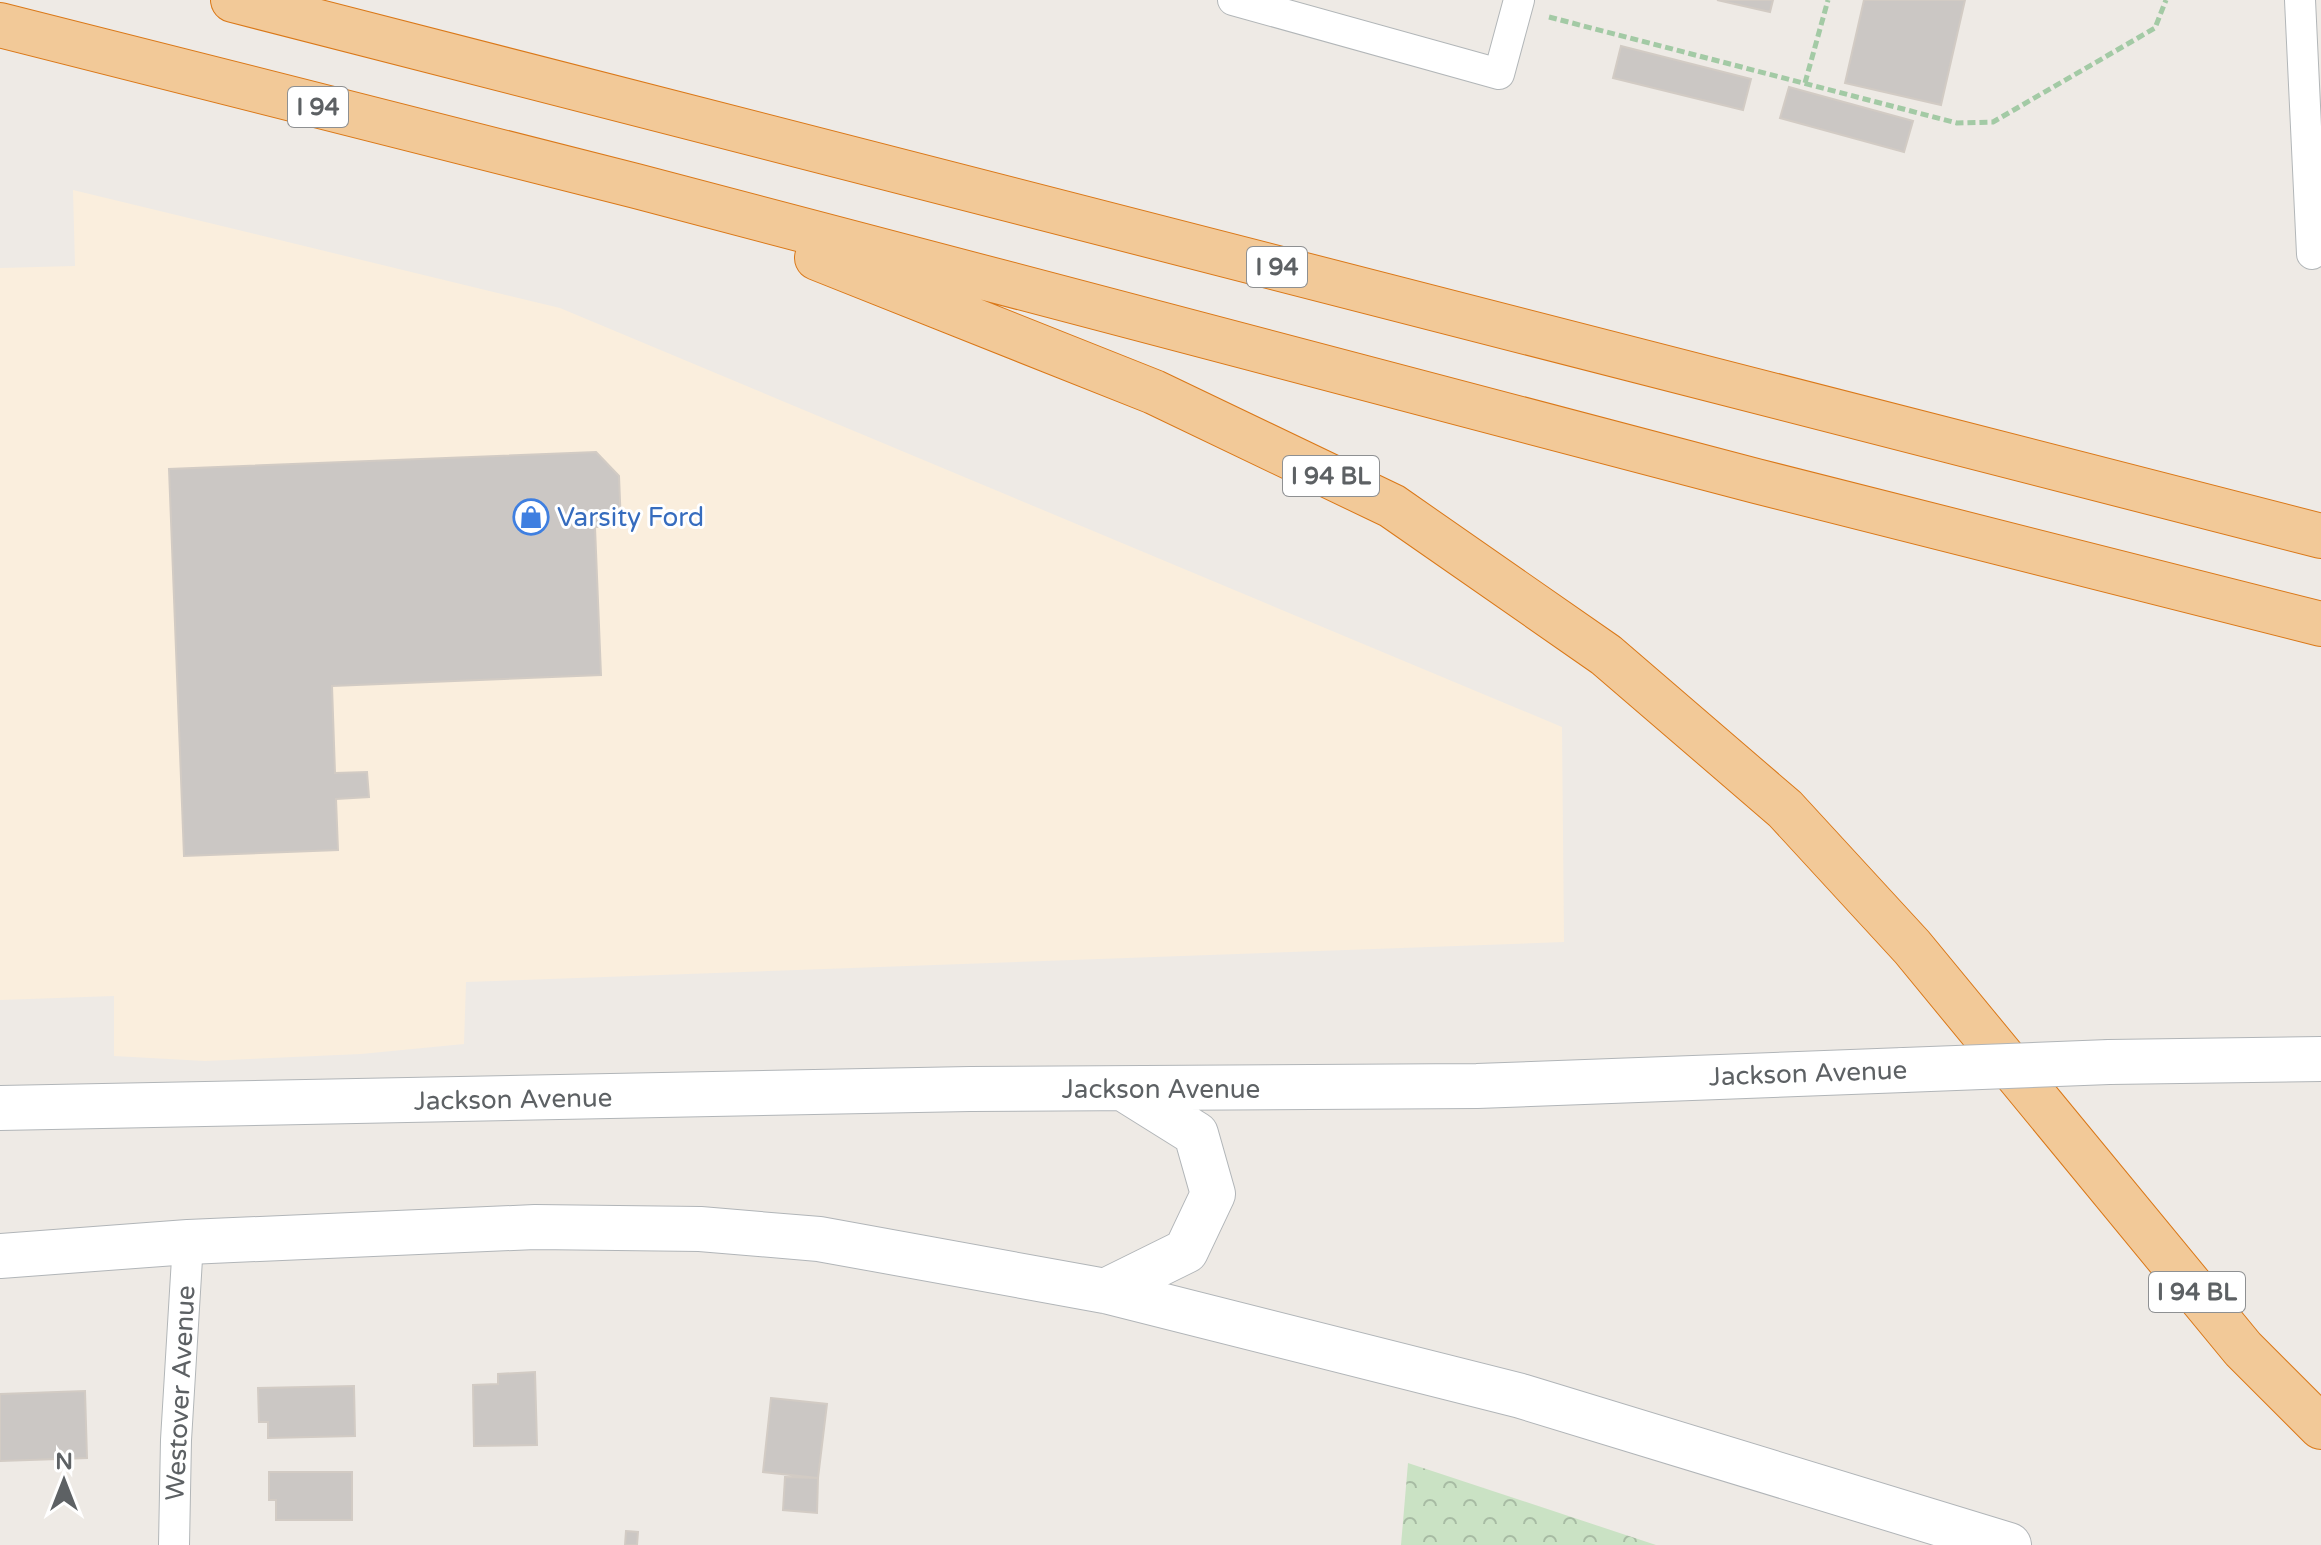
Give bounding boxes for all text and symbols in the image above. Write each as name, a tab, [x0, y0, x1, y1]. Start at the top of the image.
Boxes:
road number: I 94	[288, 87, 348, 127]
road number: I 94	[1247, 247, 1307, 287]
road number: I 94 BL	[1283, 456, 1379, 496]
shop icon: Varsity Ford	[512, 498, 550, 536]
place label: Varsity Ford	[557, 502, 704, 533]
street label: Jackson Avenue	[1708, 1055, 1908, 1092]
street label: Jackson Avenue	[1062, 1074, 1260, 1105]
street label: Jackson Avenue	[413, 1082, 613, 1117]
road number: I 94 BL	[2149, 1272, 2245, 1312]
street label: Westover Avenue	[159, 1285, 202, 1502]
north arrow	[24, 1441, 104, 1521]
text: N	[55, 1449, 73, 1475]

